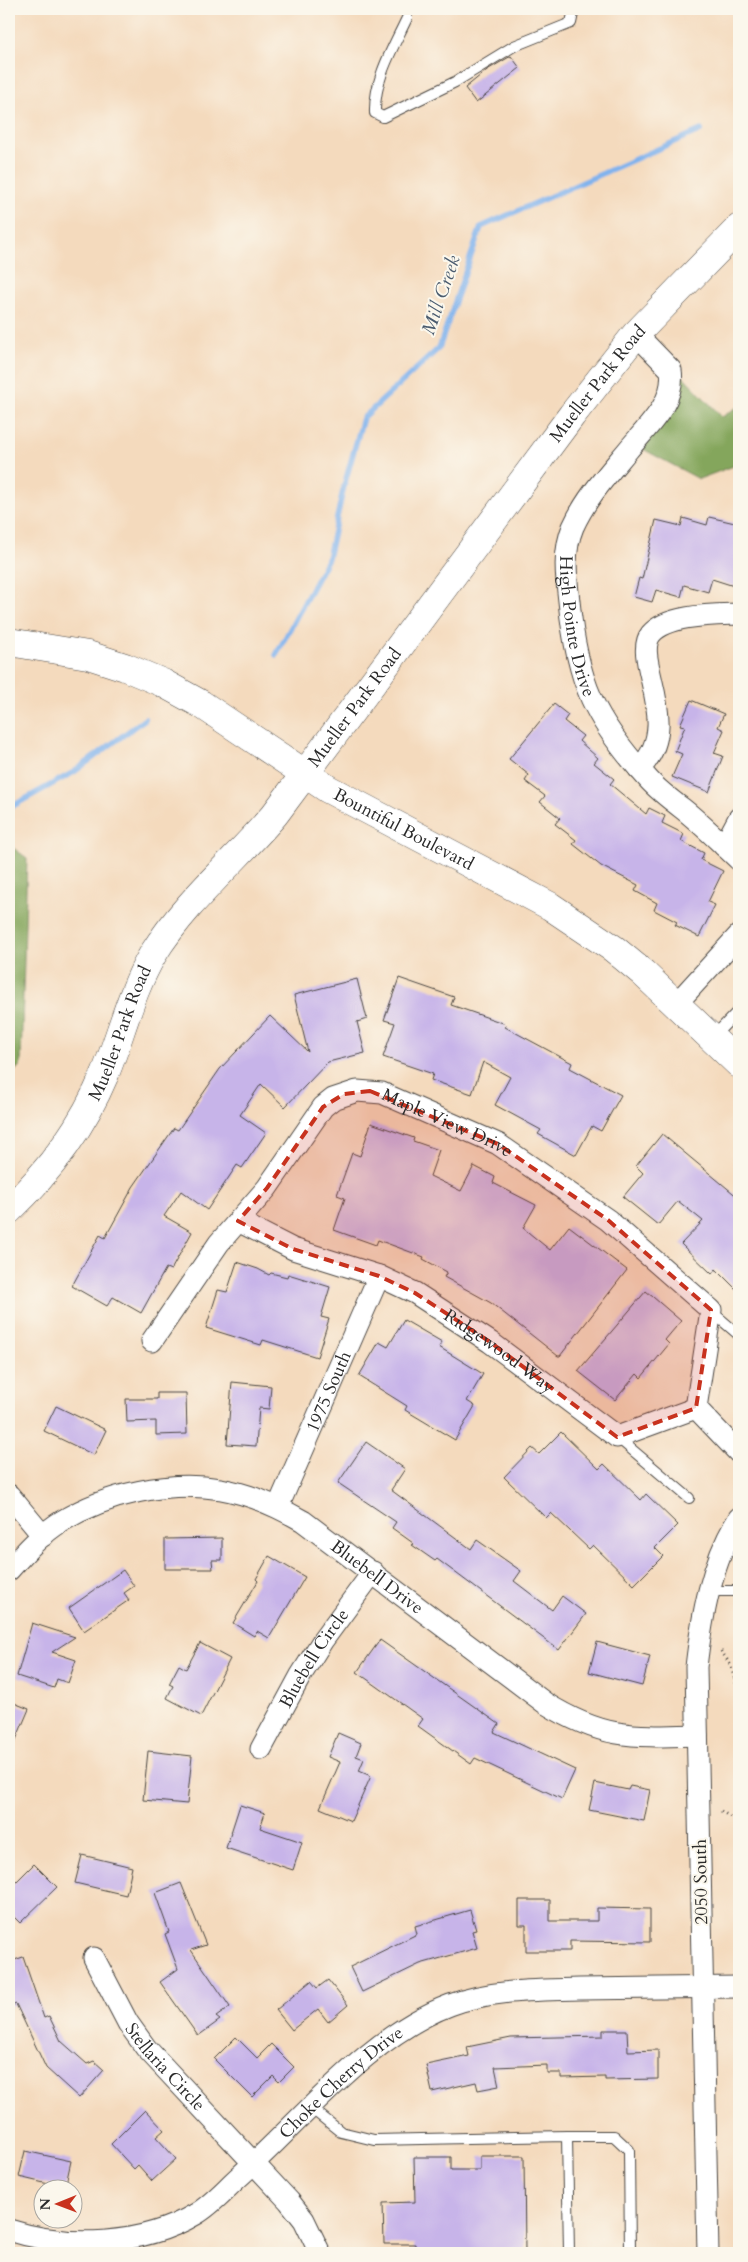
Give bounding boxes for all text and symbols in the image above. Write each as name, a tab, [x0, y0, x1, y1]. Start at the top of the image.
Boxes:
water label: Mill Creek	[415, 251, 467, 338]
street label: Mueller Park Road	[544, 319, 651, 447]
street label: High Pointe Drive	[554, 555, 602, 700]
street label: Mueller Park Road	[302, 642, 407, 772]
street label: Bountiful Boulevard	[329, 782, 479, 876]
street label: Mueller Park Road	[82, 961, 157, 1105]
street label: Maple View Drive	[378, 1082, 518, 1163]
street label: Ridgewood Way	[439, 1303, 561, 1399]
street label: 1975 South	[300, 1347, 357, 1436]
street label: Bluebell Drive	[326, 1534, 429, 1620]
street label: Bluebell Circle	[273, 1603, 354, 1712]
street label: 2050 South	[688, 1839, 714, 1925]
street label: Stellaria Circle	[119, 2018, 211, 2117]
street label: Choke Cherry Drive	[273, 2020, 408, 2144]
north arrow	[32, 2180, 82, 2230]
text: N	[36, 2198, 55, 2210]

